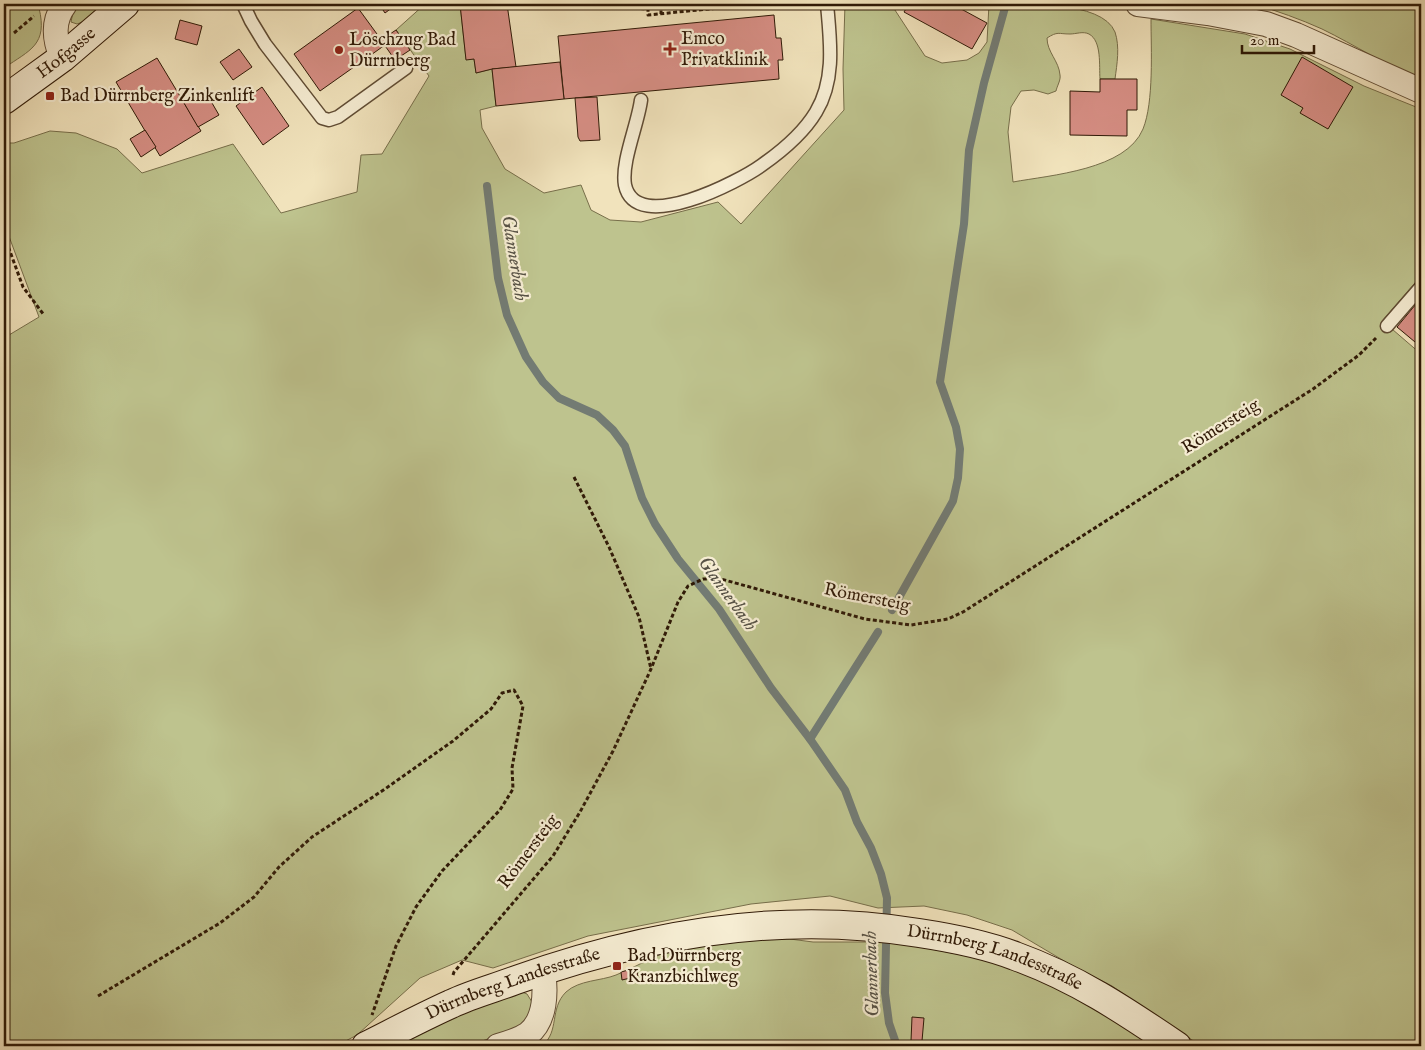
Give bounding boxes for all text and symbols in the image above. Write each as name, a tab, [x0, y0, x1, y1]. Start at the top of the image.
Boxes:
street label: Hofgasse	[32, 22, 101, 84]
scale bar	[1242, 22, 1315, 54]
place label: Emco Privatklinik	[681, 28, 768, 72]
place label: Löschzug Bad Dürrnberg	[349, 29, 456, 73]
text: 20 m	[1250, 31, 1280, 50]
marker: Emco Privatklinik	[663, 42, 677, 56]
marker: Löschzug Bad Dürrnberg	[333, 44, 345, 56]
place label: Bad Dürrnberg Zinkenlift	[60, 85, 255, 108]
marker: Bad Dürrnberg Zinkenlift	[44, 90, 56, 102]
water label: Glannerbach	[495, 214, 533, 302]
street label: Römersteig	[1178, 394, 1264, 460]
water label: Glannerbach	[692, 552, 762, 636]
street label: Römersteig	[822, 578, 912, 618]
street label: Römersteig	[494, 810, 565, 894]
street label: Dürrnberg Landesstraße	[905, 920, 1087, 996]
water label: Glannerbach	[859, 931, 885, 1017]
street label: Dürrnberg Landesstraße	[422, 943, 603, 1026]
place label: Bad Dürrnberg Kranzbichlweg	[627, 945, 741, 989]
marker: Bad Dürrnberg Kranzbichlweg	[611, 960, 623, 972]

